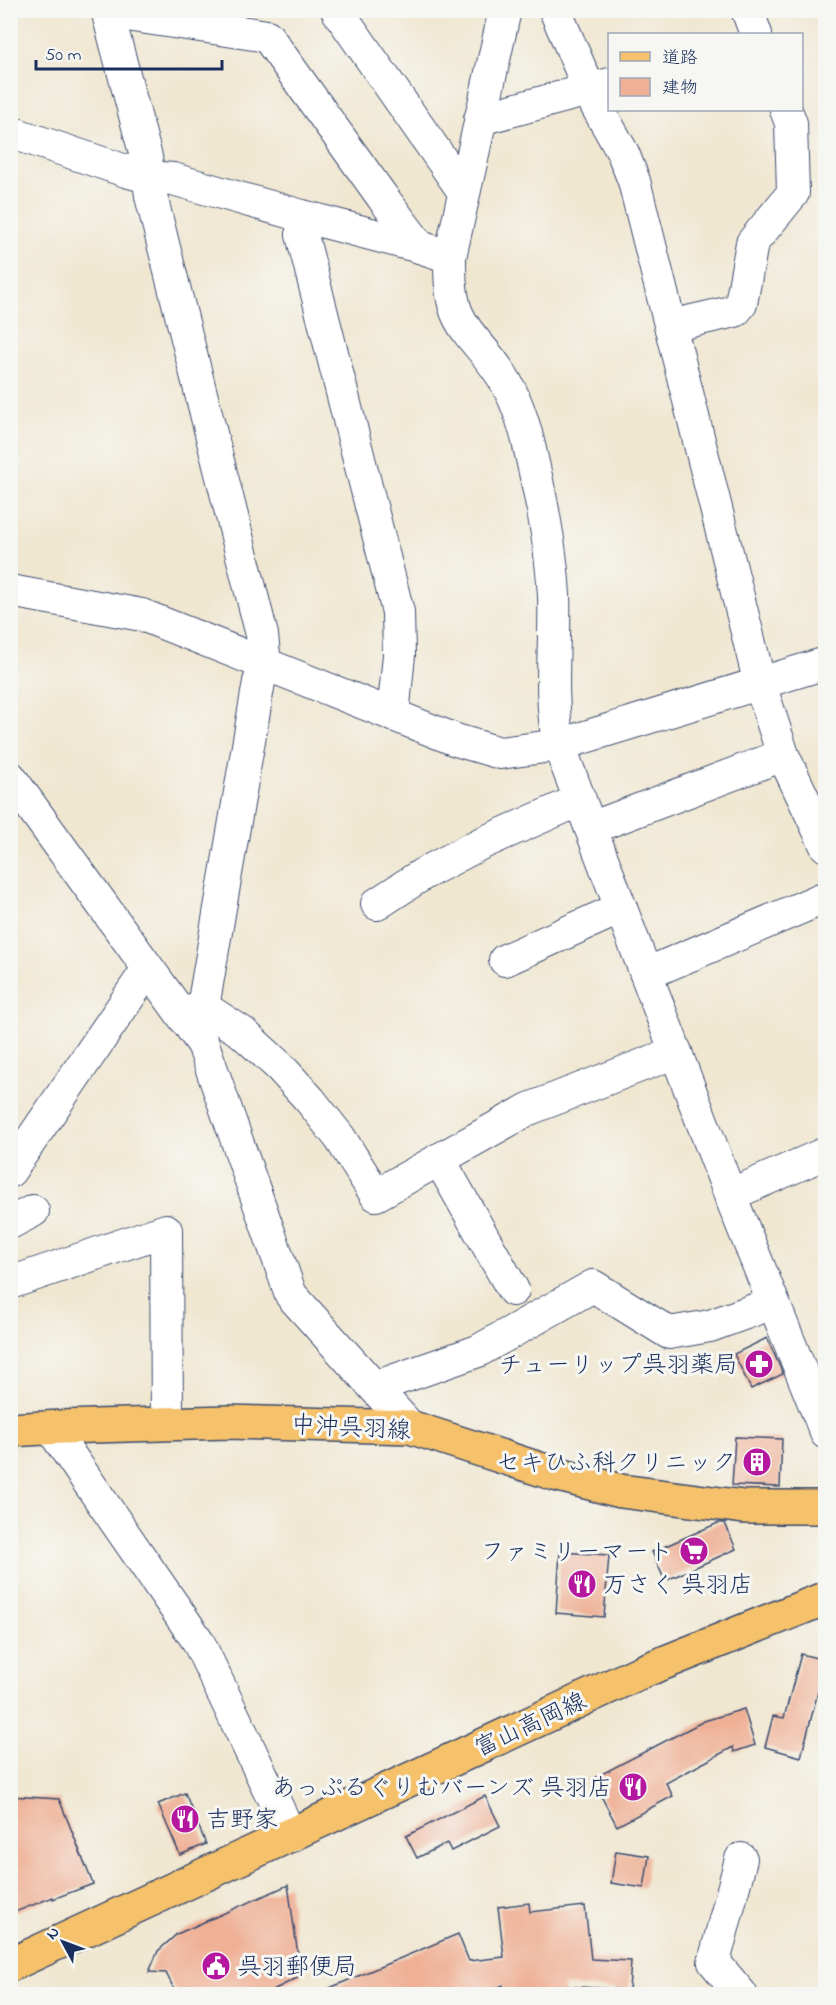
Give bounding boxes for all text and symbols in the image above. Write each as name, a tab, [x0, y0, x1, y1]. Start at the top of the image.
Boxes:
scale bar	[36, 33, 222, 71]
legend	[608, 33, 803, 111]
text: 50 m	[45, 43, 82, 69]
text: 道路	[662, 46, 698, 72]
text: 建物	[662, 76, 698, 102]
pharmacy icon: チューリップ呉羽薬局	[743, 1348, 775, 1380]
place label: チューリップ呉羽薬局	[498, 1349, 738, 1384]
street label: 中沖呉羽線	[290, 1409, 412, 1450]
building icon: セキひふ科クリニック	[741, 1446, 773, 1478]
place label: セキひふ科クリニック	[496, 1447, 736, 1482]
supermarket icon: ファミリーマート	[678, 1535, 710, 1567]
place label: ファミリーマート	[481, 1536, 673, 1571]
restaurant icon: 万さく 呉羽店	[566, 1568, 598, 1600]
place label: 万さく 呉羽店	[603, 1569, 753, 1604]
street label: 富山高岡線	[469, 1685, 593, 1767]
restaurant icon: あっぷるぐりむバーンズ 呉羽店	[617, 1771, 649, 1803]
place label: あっぷるぐりむバーンズ 呉羽店	[271, 1772, 612, 1807]
restaurant icon: 吉野家	[169, 1803, 201, 1835]
place label: 吉野家	[206, 1804, 278, 1839]
north arrow	[33, 1912, 93, 1972]
text: N	[41, 1921, 66, 1945]
public building icon: 呉羽郵便局	[200, 1950, 232, 1982]
place label: 呉羽郵便局	[237, 1951, 357, 1986]

